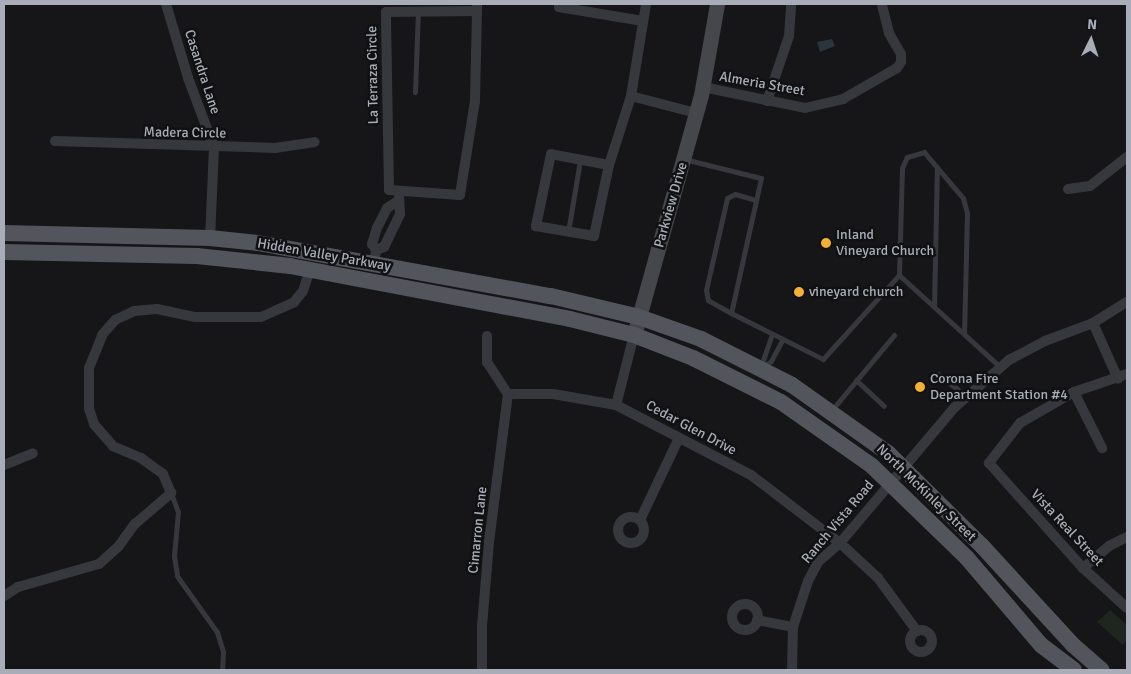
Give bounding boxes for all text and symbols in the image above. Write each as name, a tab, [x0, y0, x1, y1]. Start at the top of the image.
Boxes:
north arrow	[1066, 15, 1116, 65]
text: N	[1087, 16, 1098, 33]
street label: La Terraza Circle	[364, 26, 382, 124]
street label: Casandra Lane	[180, 28, 224, 116]
street label: Almeria Street	[718, 68, 806, 100]
street label: Madera Circle	[144, 124, 226, 142]
street label: Parkview Drive	[651, 160, 691, 250]
place label: Inland Vineyard Church	[836, 227, 934, 260]
street label: Hidden Valley Parkway	[256, 235, 392, 275]
marker: Inland Vineyard Church	[820, 237, 832, 249]
place label: vineyard church	[809, 284, 903, 300]
marker: vineyard church	[793, 286, 805, 298]
place label: Corona Fire Department Station #4	[930, 371, 1068, 404]
marker: Corona Fire Department Station #4	[914, 381, 926, 393]
street label: Cedar Glen Drive	[643, 397, 739, 459]
street label: North McKinley Street	[873, 441, 979, 545]
street label: Ranch Vista Road	[798, 477, 878, 567]
street label: Cimarron Lane	[465, 486, 491, 574]
street label: Vista Real Street	[1027, 486, 1107, 570]

